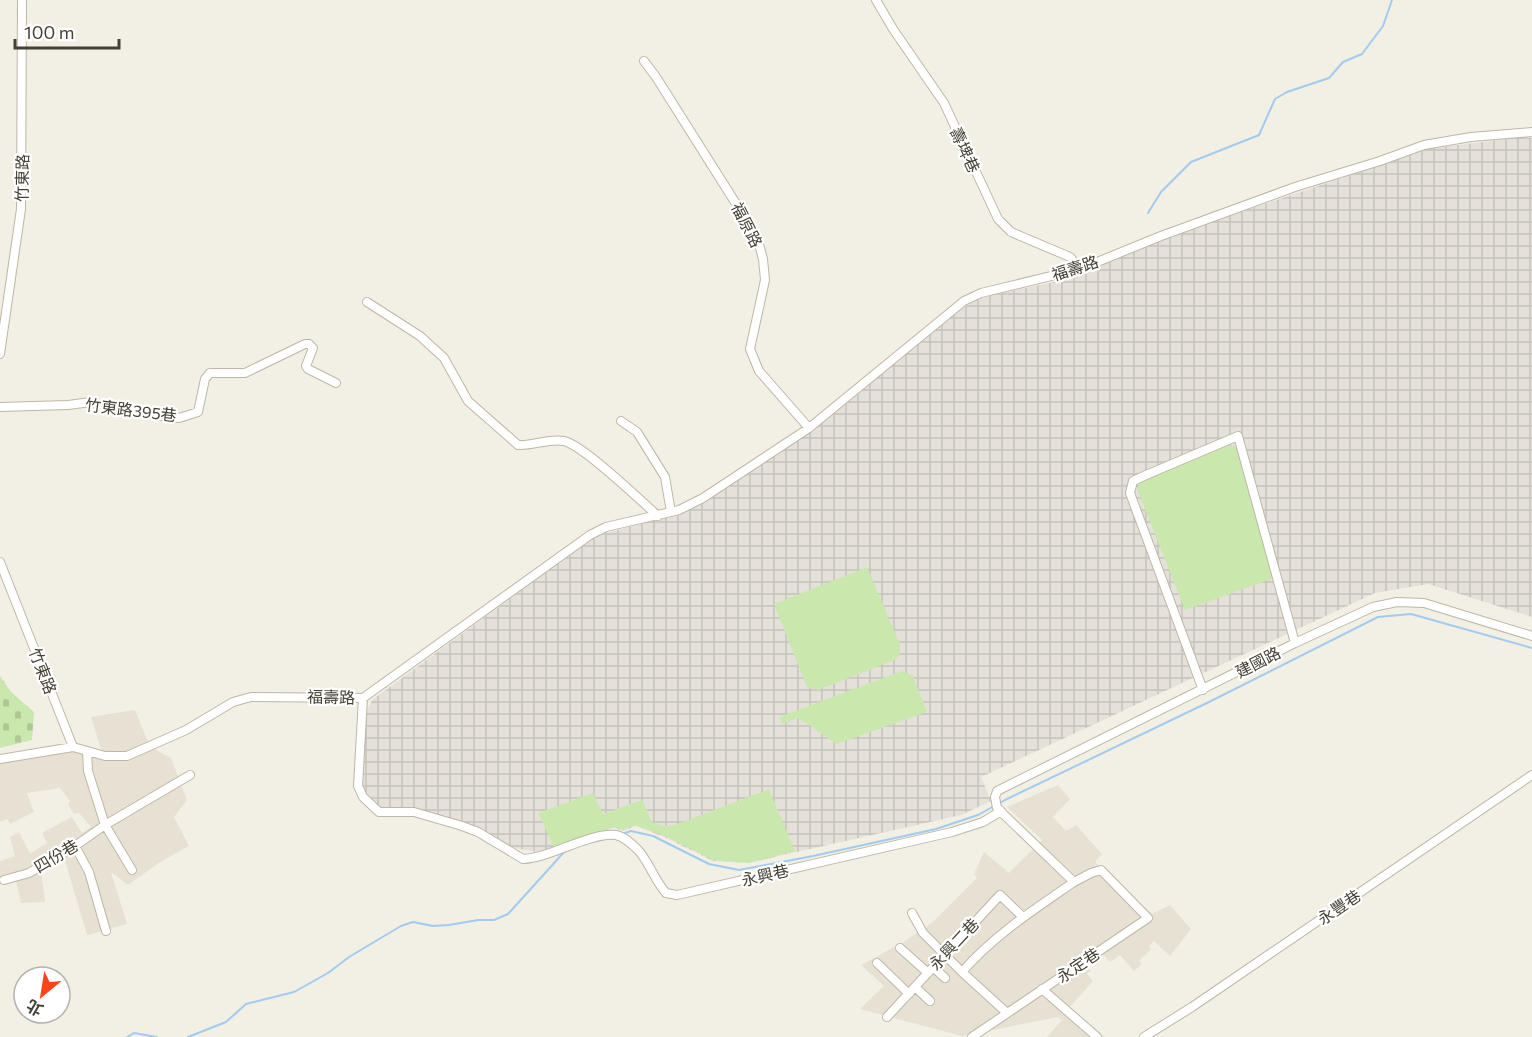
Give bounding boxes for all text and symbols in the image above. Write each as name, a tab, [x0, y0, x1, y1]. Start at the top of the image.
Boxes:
scale bar	[15, 12, 118, 50]
text: 100 m	[24, 21, 74, 43]
street label: 壽埤巷	[947, 124, 984, 176]
street label: 竹東路	[12, 154, 31, 202]
street label: 福原路	[728, 199, 767, 250]
street label: 福壽路	[1049, 251, 1101, 284]
street label: 竹東路395巷	[84, 394, 178, 425]
street label: 建國路	[1232, 642, 1283, 681]
street label: 竹東路	[26, 645, 61, 697]
street label: 福壽路	[307, 687, 355, 706]
street label: 四份巷	[30, 835, 81, 876]
street label: 永興巷	[739, 860, 790, 889]
street label: 永豐巷	[1314, 885, 1364, 928]
street label: 永興二巷	[925, 914, 982, 974]
street label: 永定巷	[1053, 943, 1103, 986]
north arrow	[12, 965, 72, 1025]
text: 北	[23, 996, 46, 1021]

